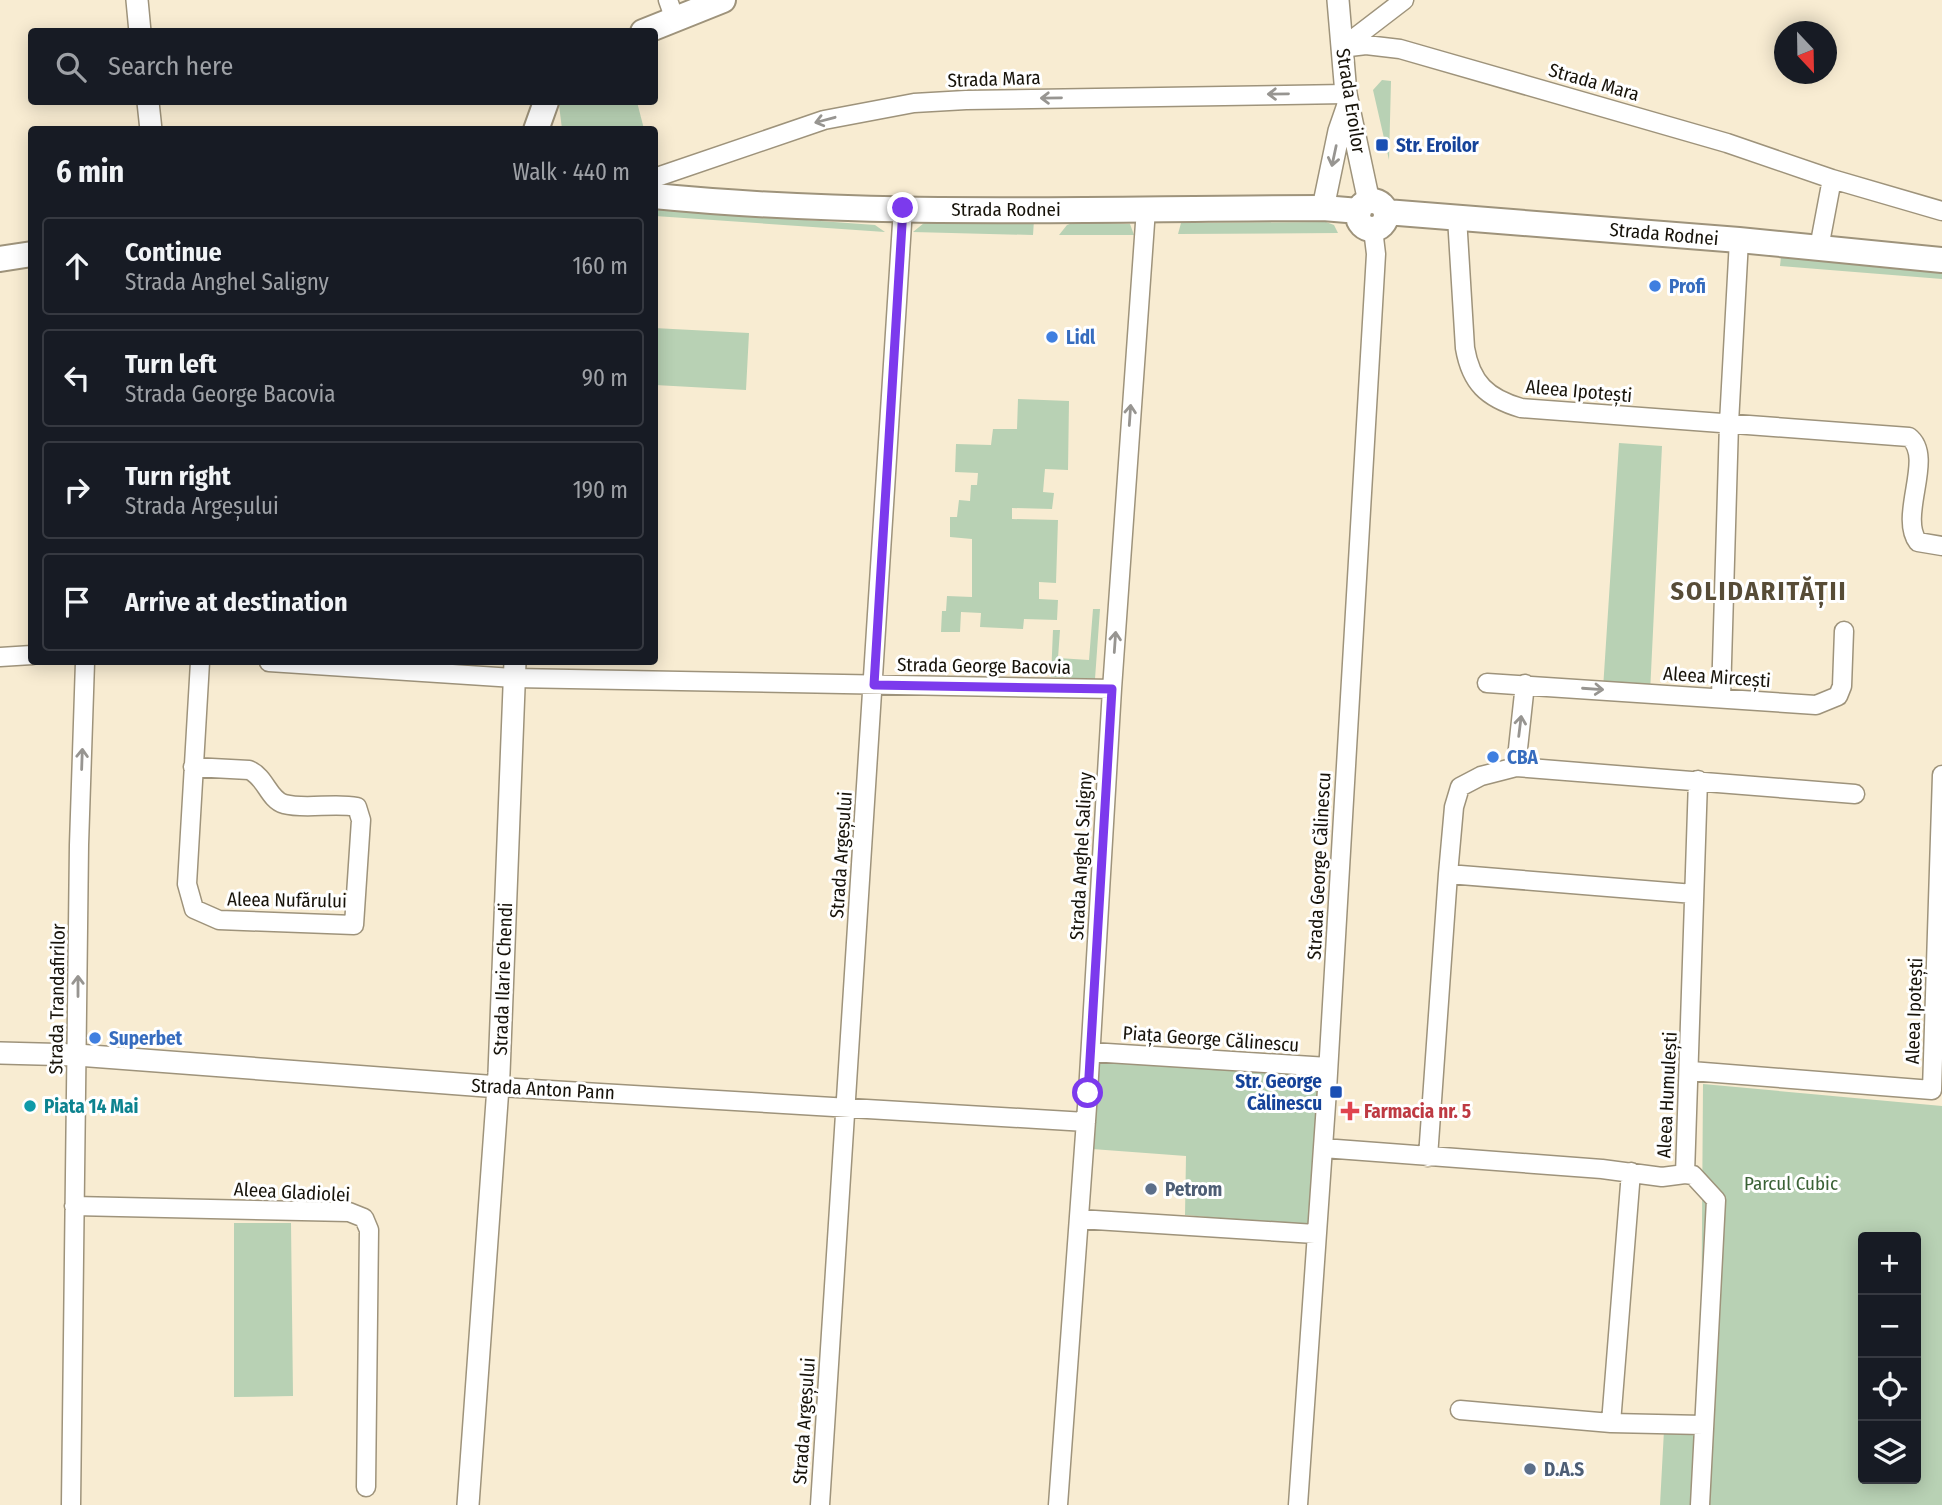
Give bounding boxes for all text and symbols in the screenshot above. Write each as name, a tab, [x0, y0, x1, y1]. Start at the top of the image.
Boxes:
north arrow	[1774, 21, 1837, 84]
search box	[28, 28, 658, 105]
street label: Strada Eroilor	[1331, 47, 1371, 156]
icon: search	[52, 48, 90, 86]
text: Search here	[108, 51, 233, 82]
street label: Strada Mara	[1546, 58, 1642, 106]
street label: Strada Mara	[947, 66, 1041, 92]
one-way arrow	[1267, 88, 1290, 101]
one-way arrow	[1039, 91, 1062, 105]
one-way arrow	[814, 115, 836, 128]
place label: Str. Eroilor	[1396, 134, 1480, 157]
marker: Str. Eroilor	[1374, 137, 1390, 153]
one-way arrow	[1326, 144, 1340, 167]
text: 6 min	[56, 154, 124, 190]
text: Walk · 440 m	[513, 158, 630, 186]
route end	[887, 192, 918, 223]
street label: Strada Rodnei	[951, 198, 1061, 221]
street label: Strada Rodnei	[1609, 218, 1719, 250]
text: Continue	[125, 237, 222, 268]
icon: ahead	[58, 247, 96, 285]
text: 160 m	[573, 252, 628, 280]
text: Strada Anghel Saligny	[125, 268, 329, 296]
place label: Profi	[1669, 275, 1706, 298]
marker: Profi	[1647, 278, 1663, 294]
place label: Lidl	[1066, 326, 1096, 349]
marker: Lidl	[1044, 329, 1060, 345]
text: Turn left	[125, 349, 217, 380]
icon: left	[58, 359, 96, 397]
text: 90 m	[582, 364, 628, 392]
street label: Aleea Ipotești	[1525, 375, 1633, 407]
text: Strada George Bacovia	[125, 380, 336, 408]
one-way arrow	[1124, 404, 1137, 427]
text: Turn right	[125, 461, 231, 492]
icon: right	[58, 471, 96, 509]
text: 190 m	[573, 476, 628, 504]
text: Strada Argeșului	[125, 492, 279, 520]
district label: SOLIDARITĂȚII	[1671, 576, 1847, 608]
icon: arrive	[58, 583, 96, 621]
text: Arrive at destination	[125, 587, 348, 618]
one-way arrow	[1109, 631, 1122, 654]
street label: Strada George Bacovia	[897, 653, 1071, 679]
street label: Aleea Mircești	[1662, 662, 1772, 692]
one-way arrow	[1582, 683, 1604, 696]
one-way arrow	[1514, 715, 1527, 738]
place label: CBA	[1507, 746, 1538, 769]
one-way arrow	[75, 748, 88, 771]
marker: CBA	[1485, 749, 1501, 765]
street label: Strada Anghel Saligny	[1065, 771, 1097, 941]
street label: Strada George Călinescu	[1303, 772, 1335, 960]
street label: Strada Argeșului	[825, 791, 857, 919]
street label: Aleea Nufărului	[227, 887, 347, 913]
street label: Strada Ilarie Chendi	[489, 902, 517, 1056]
street label: Strada Trandafirilor	[44, 923, 70, 1075]
street label: Aleea Ipotești	[1901, 957, 1927, 1065]
one-way arrow	[71, 975, 85, 998]
street label: Piața George Călinescu	[1122, 1021, 1300, 1057]
place label: Superbet	[109, 1027, 183, 1050]
marker: Superbet	[87, 1030, 103, 1046]
street label: Aleea Humulești	[1652, 1031, 1682, 1159]
place label: Str. George Călinescu	[1235, 1070, 1322, 1115]
street label: Strada Anton Pann	[471, 1074, 615, 1104]
route start	[1072, 1077, 1103, 1108]
marker: Str. George Călinescu	[1328, 1084, 1344, 1100]
place label: Piata 14 Mai	[44, 1095, 138, 1118]
marker: Piata 14 Mai	[22, 1098, 38, 1114]
place label: Farmacia nr. 5	[1364, 1100, 1471, 1123]
marker: Farmacia nr. 5	[1342, 1103, 1358, 1119]
park label: Parcul Cubic	[1744, 1172, 1838, 1195]
street label: Aleea Gladiolei	[233, 1177, 351, 1207]
place label: Petrom	[1165, 1178, 1222, 1201]
marker: Petrom	[1143, 1181, 1159, 1197]
map controls	[1858, 1232, 1921, 1484]
button: +	[1858, 1232, 1921, 1295]
button: −	[1858, 1295, 1921, 1358]
street label: Strada Argeșului	[788, 1357, 820, 1485]
button: locate	[1858, 1358, 1921, 1421]
button: layers	[1858, 1421, 1921, 1484]
place label: D.A.S	[1544, 1458, 1584, 1481]
marker: D.A.S	[1522, 1461, 1538, 1477]

